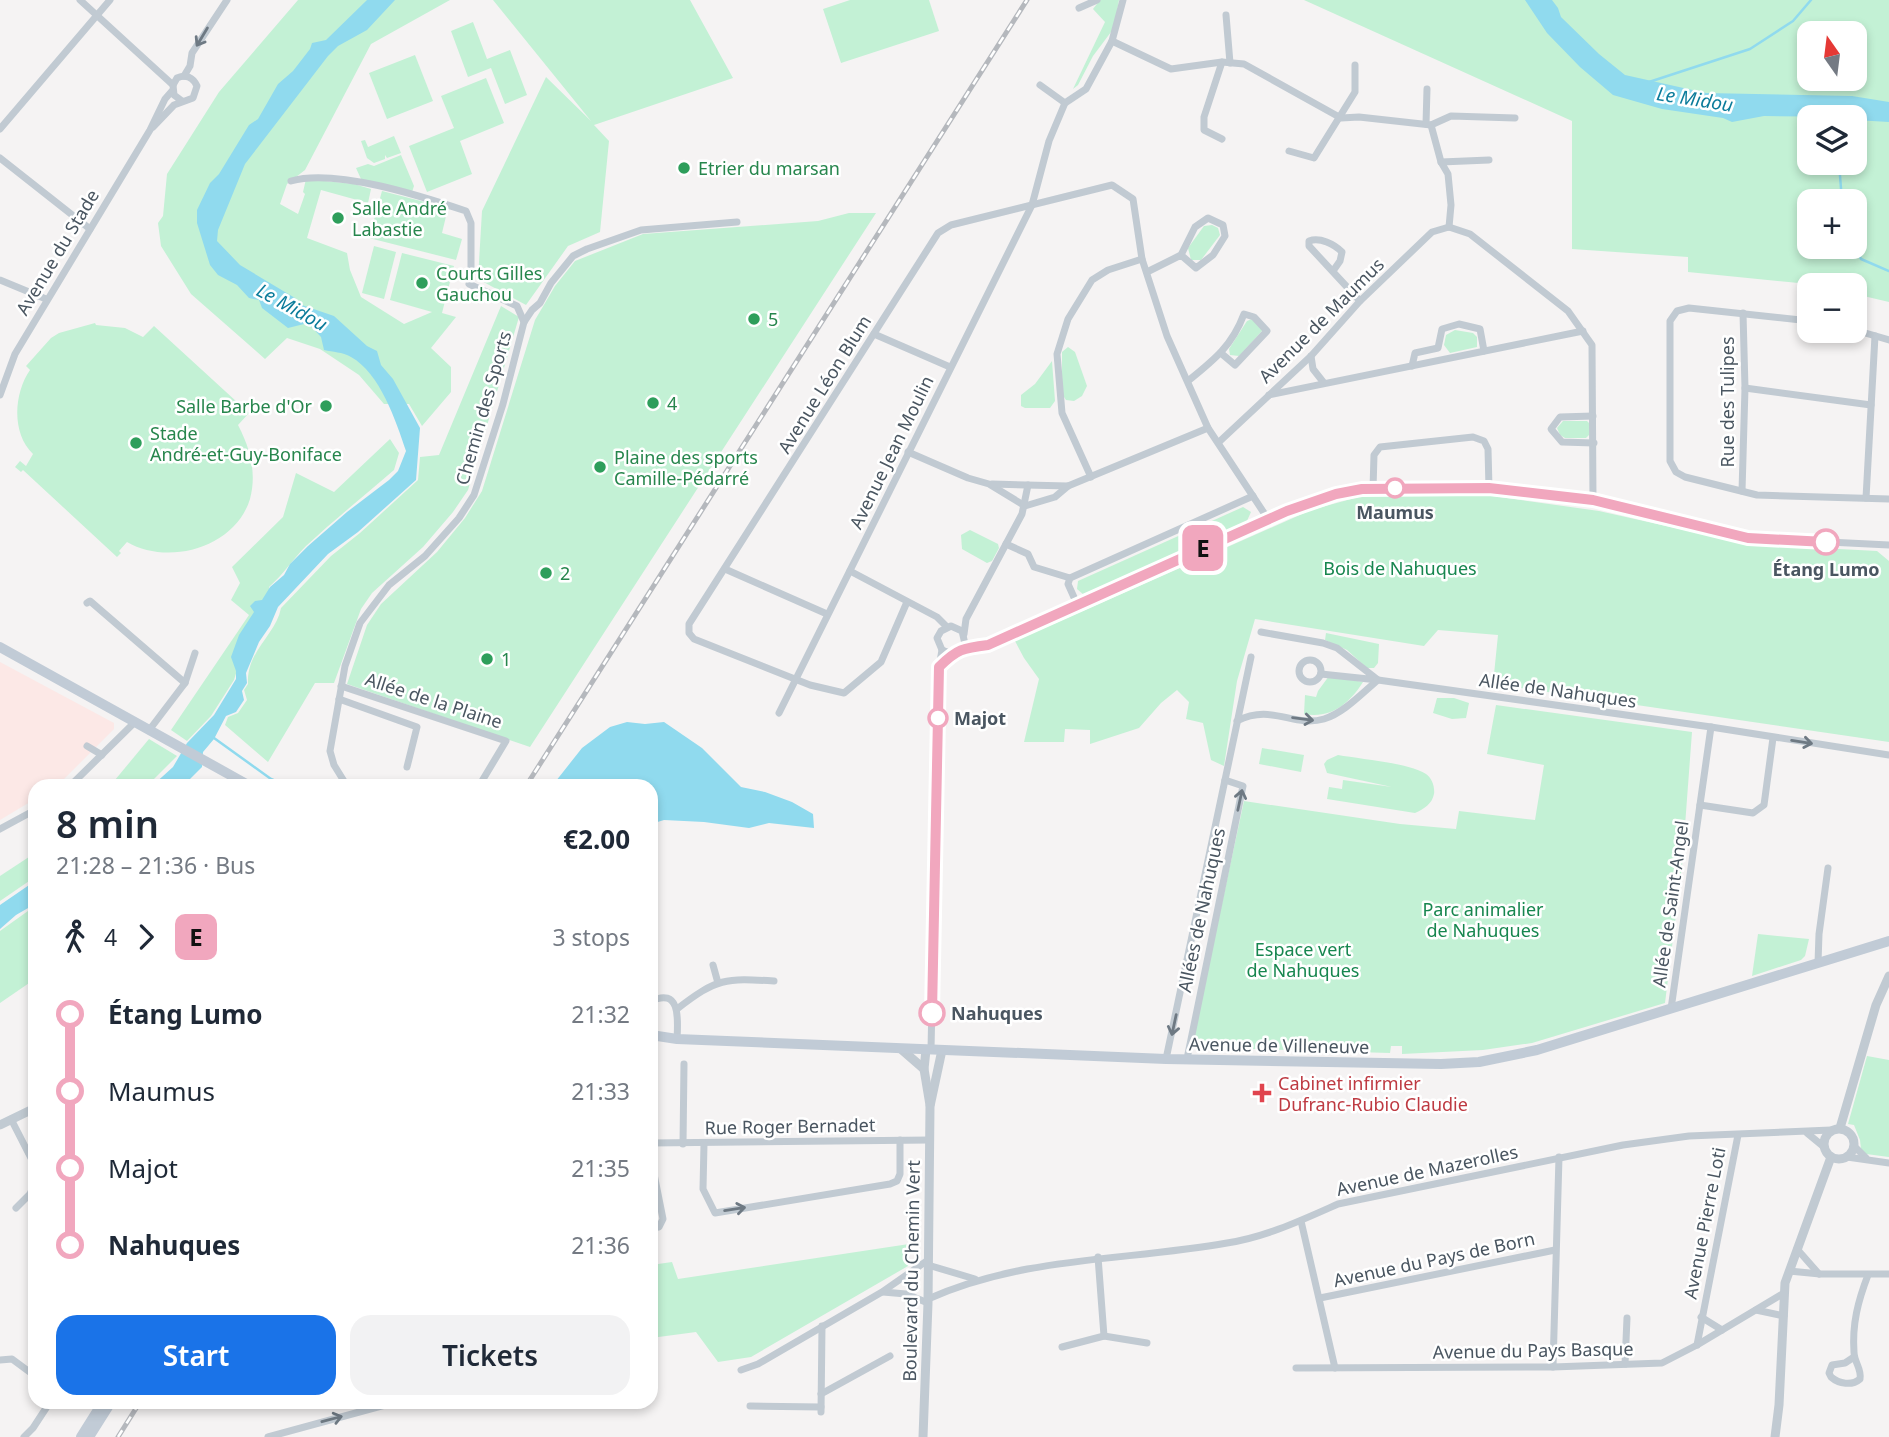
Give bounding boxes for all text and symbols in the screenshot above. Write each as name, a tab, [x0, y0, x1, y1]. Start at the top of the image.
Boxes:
north arrow	[1797, 21, 1867, 91]
map controls	[1797, 21, 1867, 343]
one-way arrow	[195, 26, 209, 46]
water label: Le Midou	[1655, 80, 1735, 118]
button: layers	[1797, 105, 1867, 175]
place label: Etrier du marsan	[698, 156, 840, 180]
marker: Etrier du marsan	[676, 160, 692, 176]
street label: Avenue du Stade	[10, 185, 104, 319]
button: +	[1797, 189, 1867, 259]
place label: Salle André Labastie	[352, 196, 447, 241]
marker: Salle André Labastie	[330, 210, 346, 226]
street label: Avenue de Maumus	[1253, 252, 1389, 388]
place label: Courts Gilles Gauchou	[436, 261, 542, 306]
button: −	[1797, 273, 1867, 343]
marker: Courts Gilles Gauchou	[414, 275, 430, 291]
water label: Le Midou	[252, 277, 332, 337]
place label: 5	[768, 307, 778, 331]
street label: Avenue Léon Blum	[772, 310, 876, 458]
marker: 5	[746, 311, 762, 327]
street label: Chemin des Sports	[450, 328, 516, 488]
street label: Rue des Tulipes	[1715, 336, 1739, 468]
street label: Avenue Jean Moulin	[843, 371, 939, 533]
place label: 4	[667, 391, 677, 415]
place label: Salle Barbe d'Or	[176, 394, 313, 418]
marker: 4	[645, 395, 661, 411]
marker: Salle Barbe d'Or	[318, 398, 334, 414]
place label: Stade André-et-Guy-Boniface	[150, 421, 342, 466]
marker: Stade André-et-Guy-Boniface	[128, 435, 144, 451]
place label: Plaine des sports Camille-Pédarré	[614, 445, 758, 490]
marker: Plaine des sports Camille-Pédarré	[592, 459, 608, 475]
marker: Maumus	[1385, 478, 1405, 498]
place label: Maumus	[1356, 500, 1434, 524]
line badge: E	[1180, 525, 1226, 571]
marker: Étang Lumo	[1813, 529, 1839, 555]
text: E	[1196, 531, 1210, 564]
park label: Bois de Nahuques	[1323, 556, 1477, 580]
place label: Étang Lumo	[1773, 557, 1880, 581]
place label: 2	[560, 561, 570, 585]
marker: 2	[538, 565, 554, 581]
place label: 1	[501, 647, 511, 671]
marker: 1	[479, 651, 495, 667]
street label: Allée de la Plaine	[362, 667, 506, 733]
street label: Allée de Nahuques	[1478, 667, 1638, 713]
place label: Majot	[954, 706, 1006, 730]
marker: Majot	[928, 708, 948, 728]
one-way arrow	[1291, 712, 1314, 725]
one-way arrow	[1791, 736, 1813, 749]
one-way arrow	[1233, 789, 1247, 812]
text: 8 min	[56, 797, 159, 849]
street label: Allée de Saint-Angel	[1646, 819, 1694, 989]
text: €2.00	[563, 821, 630, 857]
street label: Allées de Nahuques	[1172, 826, 1230, 994]
text: 21:28 – 21:36 · Bus	[56, 849, 255, 881]
park label: Parc animalier de Nahuques	[1422, 897, 1544, 942]
icon: walk	[56, 918, 94, 956]
icon: forward	[127, 918, 165, 956]
text: E	[189, 920, 203, 953]
text: 4	[104, 921, 117, 953]
text: 3 stops	[552, 921, 630, 953]
park label: Espace vert de Nahuques	[1247, 937, 1359, 982]
text: Étang Lumo	[108, 996, 263, 1032]
text: 21:32	[571, 998, 630, 1030]
marker: Nahuques	[919, 1000, 945, 1026]
place label: Nahuques	[951, 1001, 1043, 1025]
one-way arrow	[1166, 1013, 1180, 1036]
street label: Avenue de Villeneuve	[1189, 1031, 1369, 1059]
place label: Cabinet infirmier Dufranc-Rubio Claudie	[1278, 1071, 1468, 1116]
text: Maumus	[108, 1073, 215, 1109]
text: 21:33	[571, 1075, 630, 1107]
marker: Cabinet infirmier Dufranc-Rubio Claudie	[1252, 1083, 1272, 1103]
street label: Rue Roger Bernadet	[704, 1113, 876, 1139]
street label: Avenue de Mazerolles	[1334, 1139, 1520, 1201]
street label: Avenue Pierre Loti	[1677, 1145, 1731, 1301]
text: Majot	[108, 1150, 178, 1186]
text: 21:35	[571, 1152, 630, 1184]
street label: Boulevard du Chemin Vert	[897, 1160, 925, 1382]
one-way arrow	[724, 1203, 746, 1216]
street label: Avenue du Pays de Born	[1331, 1226, 1537, 1292]
text: Nahuques	[108, 1227, 240, 1263]
text: 21:36	[571, 1229, 630, 1261]
button: Start	[56, 1315, 336, 1395]
button: Tickets	[350, 1315, 630, 1395]
street label: Avenue du Pays Basque	[1432, 1336, 1634, 1364]
one-way arrow	[321, 1412, 343, 1425]

